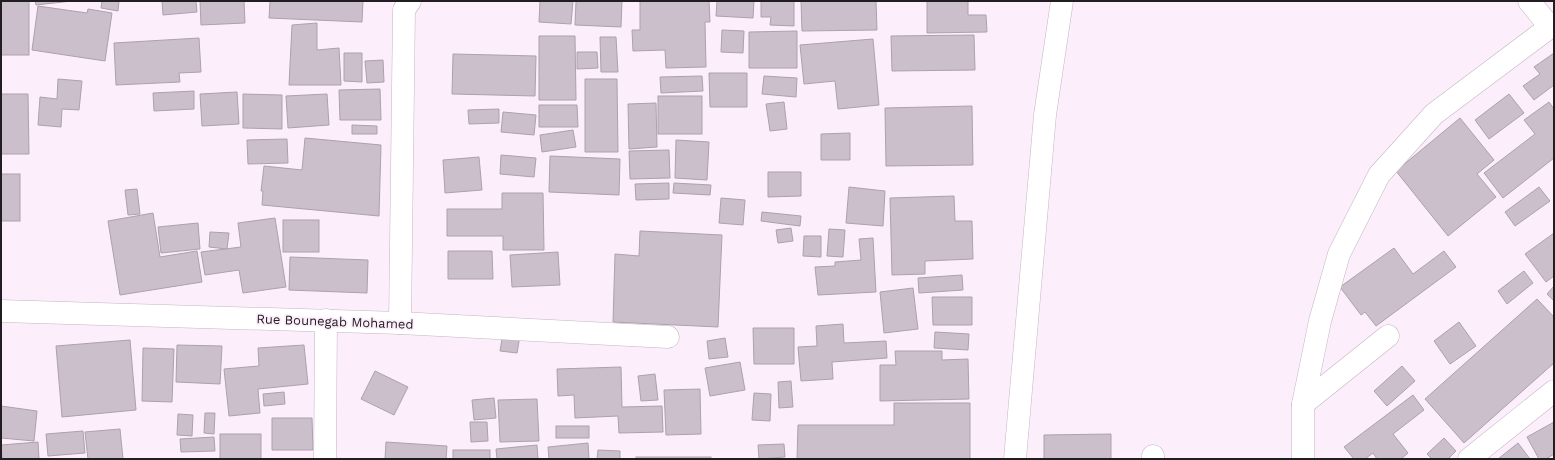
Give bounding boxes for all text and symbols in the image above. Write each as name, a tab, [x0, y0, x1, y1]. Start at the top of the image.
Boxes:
street label: Rue Bounegab Mohamed	[256, 311, 414, 332]

